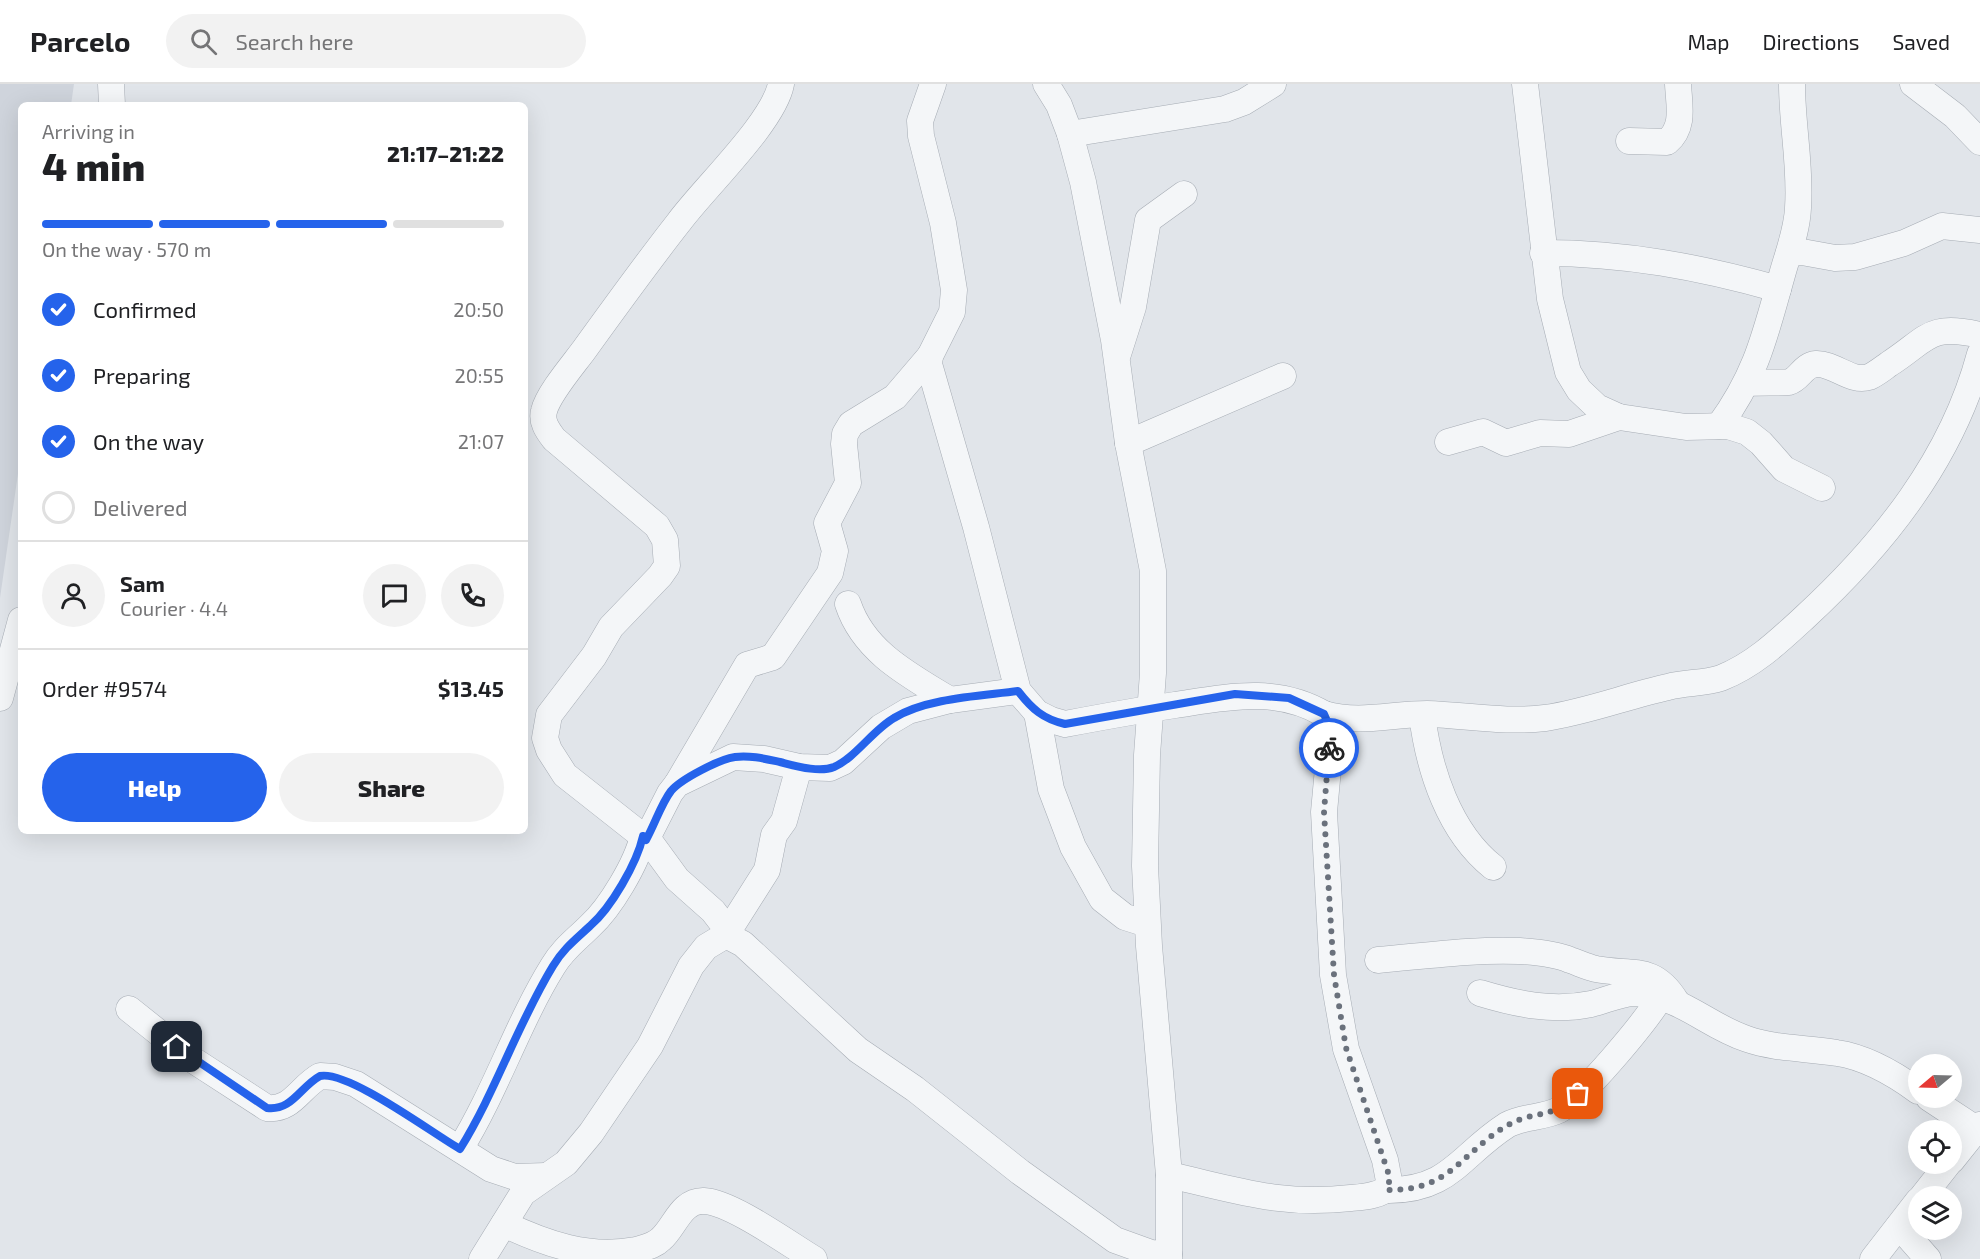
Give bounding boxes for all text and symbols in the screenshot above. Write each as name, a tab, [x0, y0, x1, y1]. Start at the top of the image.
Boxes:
search box	[166, 14, 586, 68]
text: Parcelo	[30, 24, 130, 58]
icon: search	[187, 25, 220, 58]
text: Search here	[235, 28, 354, 54]
text: Map	[1687, 29, 1730, 54]
text: Directions	[1763, 29, 1859, 54]
text: Saved	[1892, 29, 1950, 54]
text: Arriving in	[42, 119, 135, 143]
text: 21:17–21:22	[387, 140, 504, 166]
text: 4 min	[42, 142, 145, 189]
text: On the way · 570 m	[42, 237, 211, 261]
icon: check	[42, 293, 75, 326]
text: Confirmed	[93, 296, 197, 322]
text: 20:50	[453, 297, 504, 321]
icon: check	[42, 359, 75, 392]
text: Preparing	[93, 362, 191, 388]
text: 20:55	[455, 363, 504, 387]
icon: check	[42, 425, 75, 458]
text: On the way	[93, 428, 204, 454]
text: 21:07	[458, 429, 504, 453]
text: Delivered	[93, 494, 188, 520]
button: person	[42, 564, 105, 627]
button: chat	[363, 564, 426, 627]
button: phone	[441, 564, 504, 627]
text: Sam	[120, 570, 165, 596]
text: Courier · 4.4	[120, 596, 228, 620]
text: Order #9574	[42, 675, 167, 701]
text: $13.45	[438, 675, 504, 701]
courier	[1299, 718, 1359, 778]
icon: bike	[1313, 732, 1346, 765]
button: Help	[42, 753, 267, 822]
button: Share	[279, 753, 504, 822]
pin	[151, 1021, 202, 1072]
icon: home	[160, 1030, 193, 1063]
north arrow	[1908, 1054, 1962, 1108]
map controls	[1908, 1054, 1962, 1240]
pin	[1552, 1068, 1603, 1119]
icon: bag	[1561, 1077, 1594, 1110]
button: locate	[1908, 1120, 1962, 1174]
button: layers	[1908, 1186, 1962, 1240]

